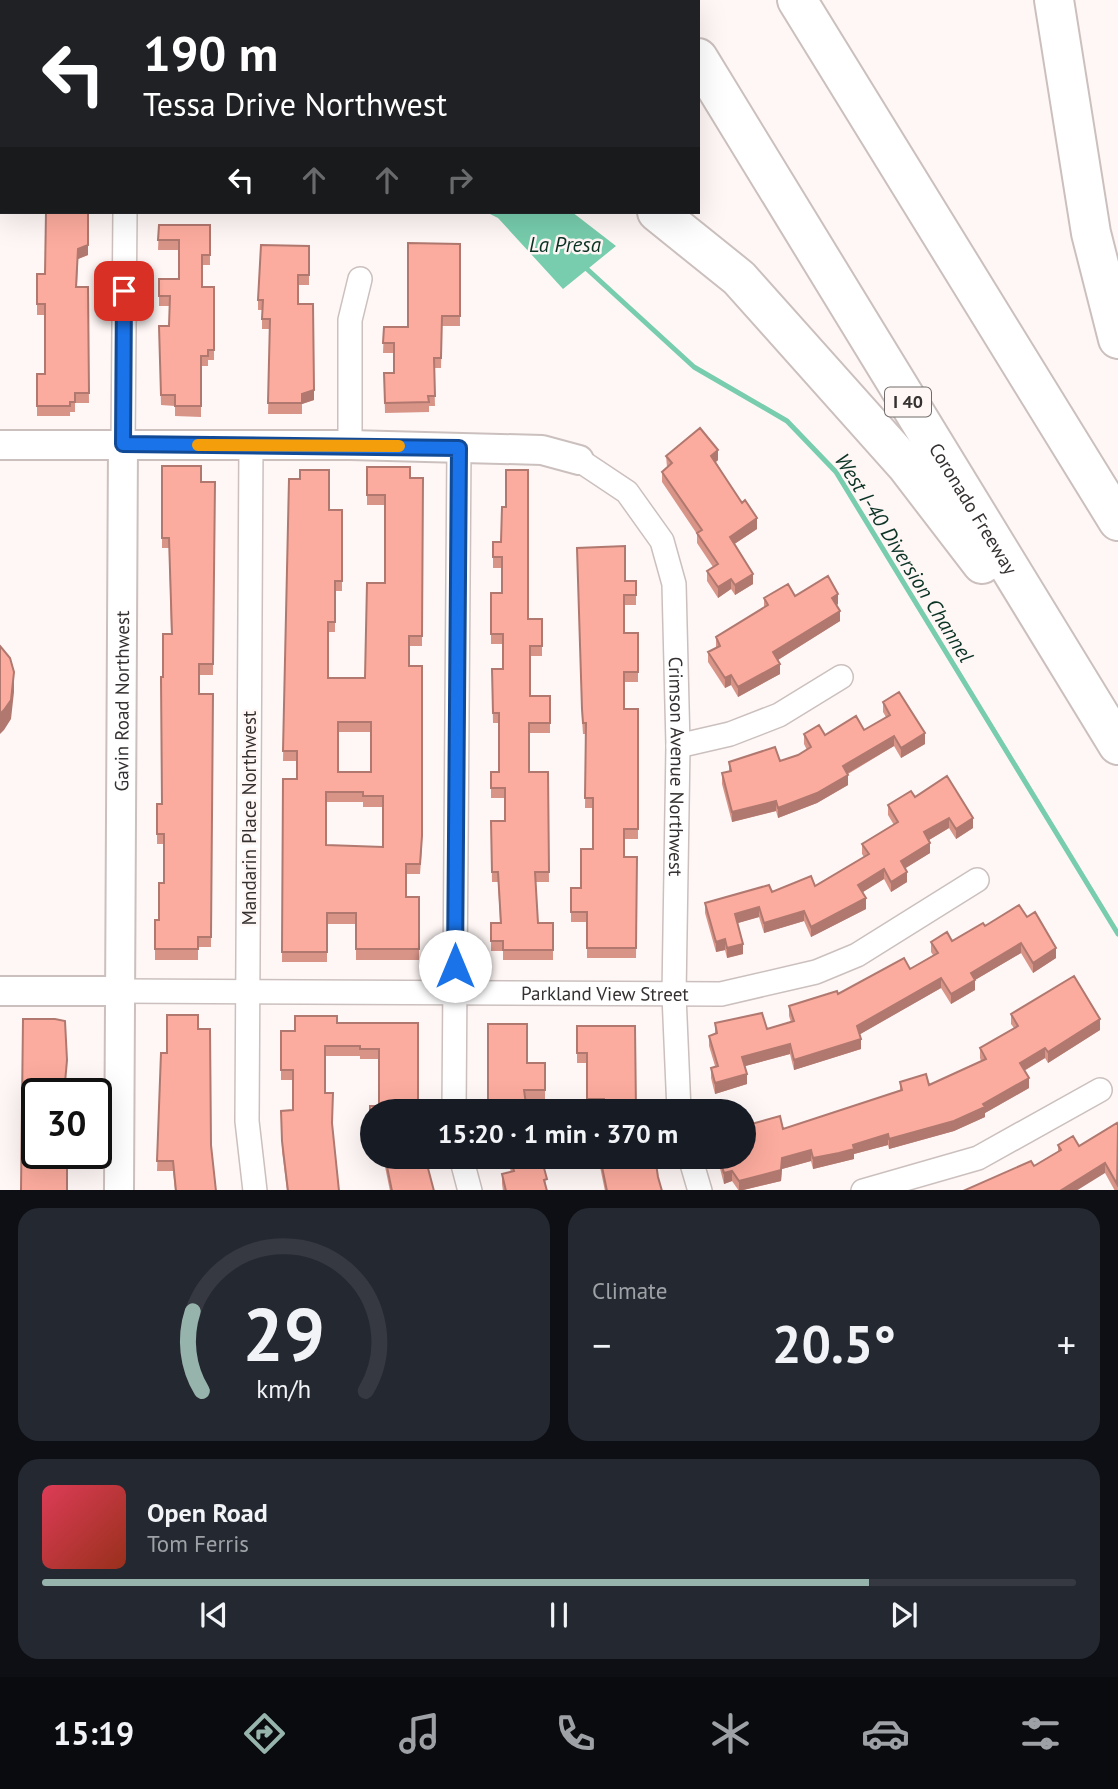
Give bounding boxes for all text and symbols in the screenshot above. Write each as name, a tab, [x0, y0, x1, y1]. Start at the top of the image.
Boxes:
text: 190 m	[143, 21, 278, 85]
icon: left	[28, 28, 119, 119]
text: Tessa Drive Northwest	[143, 83, 447, 125]
icon: left	[222, 161, 260, 199]
icon: ahead	[295, 161, 333, 199]
icon: ahead	[368, 161, 406, 199]
icon: right	[441, 161, 479, 199]
water label: La Presa	[529, 231, 602, 258]
pin	[94, 261, 154, 321]
icon: arrive	[105, 272, 143, 310]
road number: I 40	[885, 388, 931, 416]
street label: Coronado Freeway	[924, 438, 1023, 579]
water label: West I-40 Diversion Channel	[829, 448, 980, 668]
street label: Gavin Road Northwest	[109, 610, 134, 792]
street label: Crimson Avenue Northwest	[664, 656, 690, 877]
street label: Mandarin Place Northwest	[237, 710, 261, 925]
position arrow	[418, 929, 492, 1003]
street label: Parkland View Street	[521, 981, 689, 1006]
speed limit sign: 30	[21, 1078, 112, 1169]
text: 15:20 · 1 min · 370 m	[438, 1117, 678, 1150]
text: Climate	[592, 1276, 667, 1305]
text: 29	[243, 1287, 325, 1381]
text: 20.5°	[772, 1310, 896, 1377]
text: −	[592, 1320, 611, 1369]
text: +	[1057, 1320, 1076, 1369]
text: km/h	[257, 1372, 311, 1404]
text: Open Road	[147, 1496, 268, 1529]
text: Tom Ferris	[147, 1529, 249, 1558]
icon: previous	[195, 1596, 233, 1634]
icon: pause	[540, 1596, 578, 1634]
icon: next	[885, 1596, 923, 1634]
icon: directions	[240, 1709, 289, 1758]
icon: music	[395, 1709, 444, 1758]
icon: phone	[551, 1709, 600, 1758]
icon: climate	[706, 1709, 755, 1758]
icon: car	[861, 1709, 910, 1758]
icon: filters	[1016, 1709, 1065, 1758]
text: 15:19	[53, 1712, 134, 1754]

